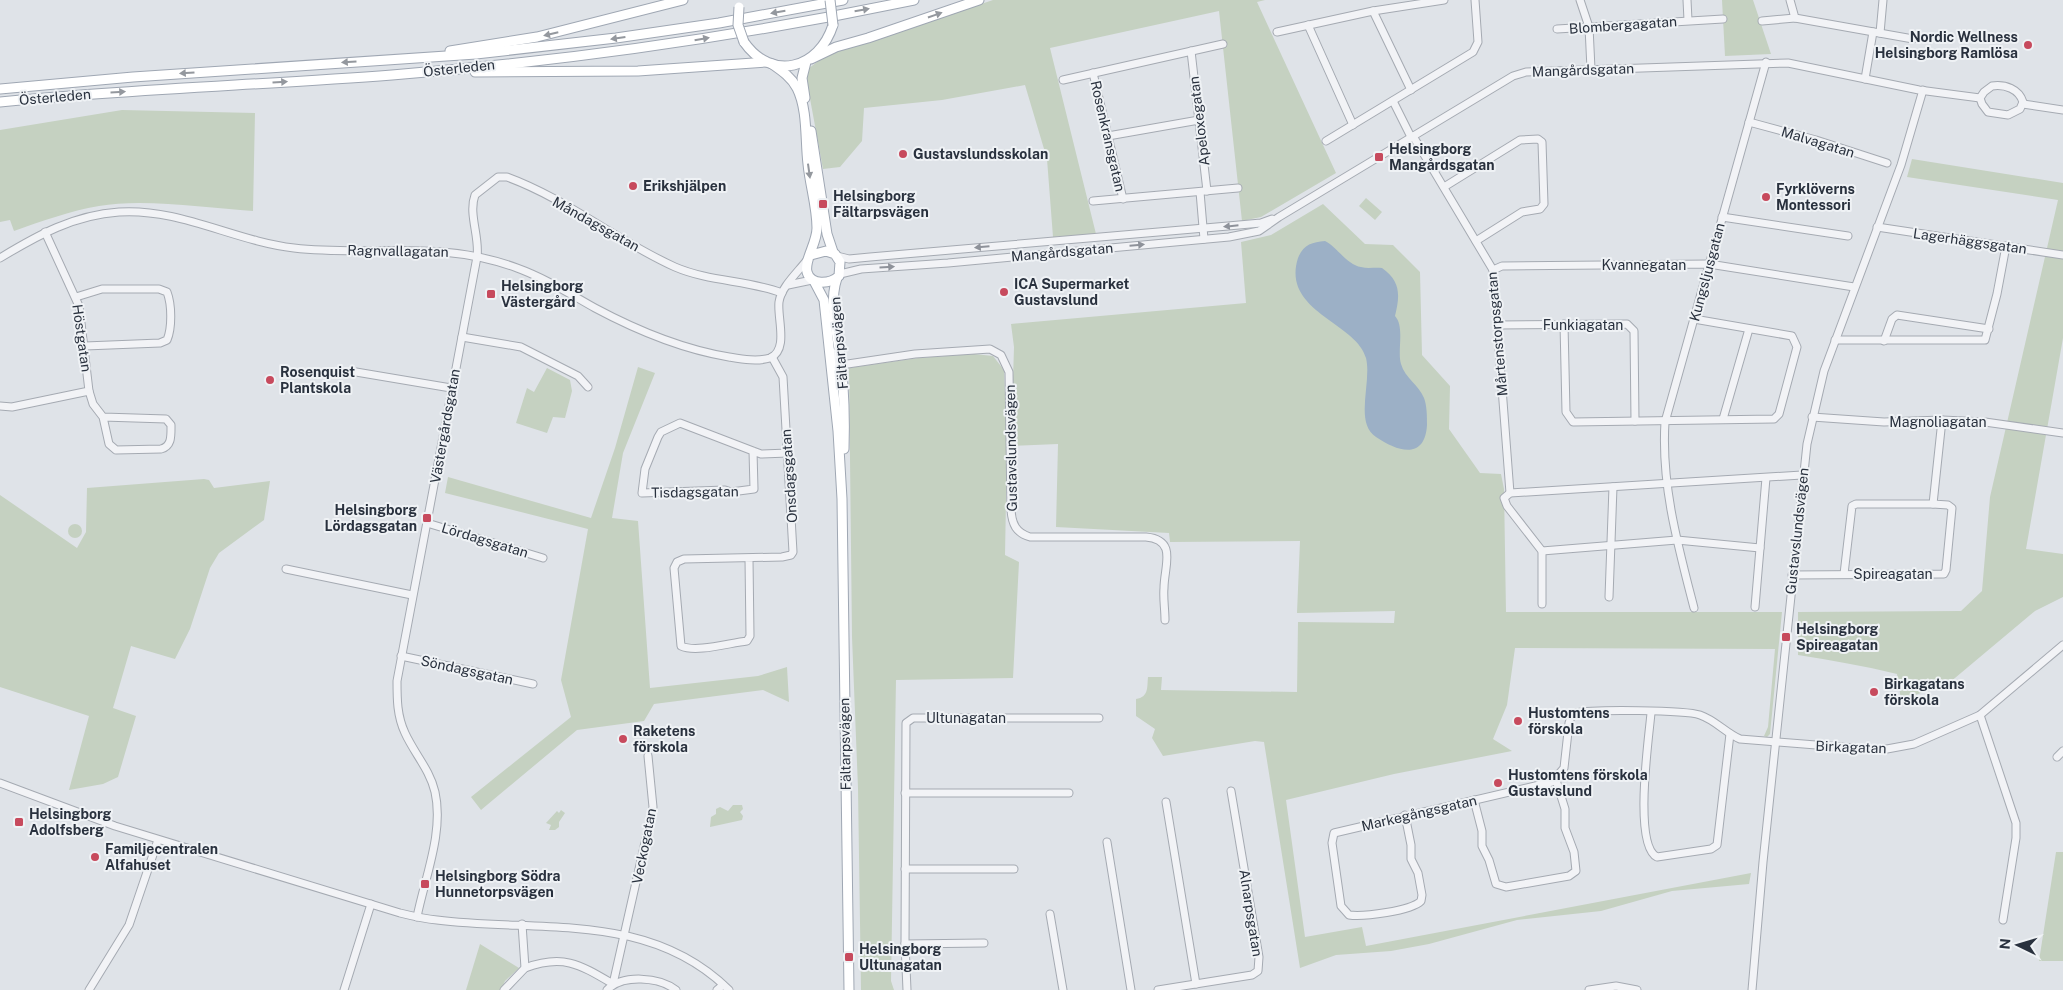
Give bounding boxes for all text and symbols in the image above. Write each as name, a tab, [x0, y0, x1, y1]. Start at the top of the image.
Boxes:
one-way arrow	[854, 6, 870, 14]
one-way arrow	[771, 8, 786, 16]
one-way arrow	[928, 11, 943, 19]
street label: Blombergagatan	[1568, 13, 1678, 37]
place label: Nordic Wellness Helsingborg Ramlösa	[1875, 29, 2018, 61]
one-way arrow	[544, 30, 559, 38]
one-way arrow	[609, 34, 625, 42]
one-way arrow	[694, 34, 710, 42]
marker: Nordic Wellness Helsingborg Ramlösa	[2022, 39, 2034, 51]
street label: Österleden	[422, 54, 496, 80]
one-way arrow	[341, 59, 357, 67]
street label: Mangårdsgatan	[1532, 60, 1634, 80]
one-way arrow	[179, 70, 195, 78]
street label: Apeloxegatan	[1186, 75, 1212, 167]
one-way arrow	[273, 77, 289, 85]
street label: Rosenkransgatan	[1087, 79, 1129, 193]
street label: Österleden	[18, 84, 92, 108]
one-way arrow	[111, 87, 127, 95]
street label: Malvagatan	[1779, 123, 1857, 161]
place label: Helsingborg Mangårdsgatan	[1389, 141, 1494, 173]
place label: Gustavslundsskolan	[913, 146, 1048, 162]
marker: Gustavslundsskolan	[897, 148, 909, 160]
marker: Helsingborg Mangårdsgatan	[1373, 151, 1385, 163]
one-way arrow	[805, 163, 813, 179]
place label: Erikshjälpen	[643, 178, 726, 194]
marker: Erikshjälpen	[627, 180, 639, 192]
place label: Fyrklöverns Montessori	[1776, 181, 1855, 213]
place label: Helsingborg Fältarpsvägen	[833, 188, 929, 220]
marker: Fyrklöverns Montessori	[1760, 191, 1772, 203]
street label: Måndagsgatan	[550, 194, 642, 254]
marker: Helsingborg Fältarpsvägen	[817, 198, 829, 210]
street label: Kungsljusgatan	[1686, 221, 1728, 323]
one-way arrow	[1223, 222, 1239, 230]
street label: Lagerhäggsgatan	[1912, 225, 2028, 257]
street label: Mangårdsgatan	[1010, 240, 1114, 264]
one-way arrow	[1129, 241, 1145, 249]
street label: Ragnvallagatan	[347, 242, 449, 260]
one-way arrow	[974, 244, 990, 252]
street label: Kvannegatan	[1602, 257, 1686, 273]
one-way arrow	[880, 263, 896, 271]
street label: Mårtenstorpsgatan	[1484, 271, 1510, 397]
place label: ICA Supermarket Gustavslund	[1014, 276, 1130, 308]
place label: Helsingborg Västergård	[501, 278, 584, 310]
marker: ICA Supermarket Gustavslund	[998, 286, 1010, 298]
marker: Helsingborg Västergård	[485, 288, 497, 300]
street label: Fältarpsvägen	[827, 296, 851, 390]
street label: Höstgatan	[69, 303, 95, 373]
street label: Funkiagatan	[1543, 317, 1623, 333]
place label: Rosenquist Plantskola	[280, 364, 355, 396]
street label: Västergårdsgatan	[427, 367, 463, 485]
marker: Rosenquist Plantskola	[264, 374, 276, 386]
street label: Gustavslundsvägen	[1002, 384, 1020, 512]
street label: Magnoliagatan	[1889, 414, 1987, 430]
street label: Onsdagsgatan	[778, 429, 800, 523]
street label: Gustavslundsvägen	[1782, 467, 1812, 595]
street label: Tisdagsgatan	[651, 483, 739, 501]
place label: Helsingborg Lördagsgatan	[325, 502, 417, 534]
marker: Helsingborg Lördagsgatan	[421, 512, 433, 524]
street label: Lördagsgatan	[440, 519, 530, 561]
street label: Spireagatan	[1853, 566, 1933, 582]
place label: Helsingborg Spireagatan	[1796, 621, 1879, 653]
marker: Helsingborg Spireagatan	[1780, 631, 1792, 643]
street label: Söndagsgatan	[419, 652, 515, 688]
place label: Birkagatans förskola	[1884, 676, 1965, 708]
marker: Birkagatans förskola	[1868, 686, 1880, 698]
street label: Fältarpsvägen	[836, 698, 854, 790]
place label: Hustomtens förskola	[1528, 705, 1610, 737]
street label: Ultunagatan	[926, 710, 1006, 726]
marker: Hustomtens förskola	[1512, 715, 1524, 727]
place label: Raketens förskola	[633, 723, 695, 755]
marker: Raketens förskola	[617, 733, 629, 745]
street label: Birkagatan	[1815, 738, 1887, 756]
place label: Hustomtens förskola Gustavslund	[1508, 767, 1648, 799]
marker: Hustomtens förskola Gustavslund	[1492, 777, 1504, 789]
street label: Markegångsgatan	[1360, 792, 1478, 834]
place label: Helsingborg Adolfsberg	[29, 806, 112, 838]
street label: Veckogatan	[629, 807, 659, 885]
marker: Helsingborg Adolfsberg	[13, 816, 25, 828]
place label: Familjecentralen Alfahuset	[105, 841, 218, 873]
marker: Familjecentralen Alfahuset	[89, 851, 101, 863]
place label: Helsingborg Södra Hunnetorpsvägen	[435, 868, 560, 900]
street label: Alnarpsgatan	[1236, 868, 1266, 958]
marker: Helsingborg Södra Hunnetorpsvägen	[419, 878, 431, 890]
north arrow	[1993, 920, 2043, 970]
text: N	[1997, 938, 2013, 950]
place label: Helsingborg Ultunagatan	[859, 941, 942, 973]
marker: Helsingborg Ultunagatan	[843, 951, 855, 963]

